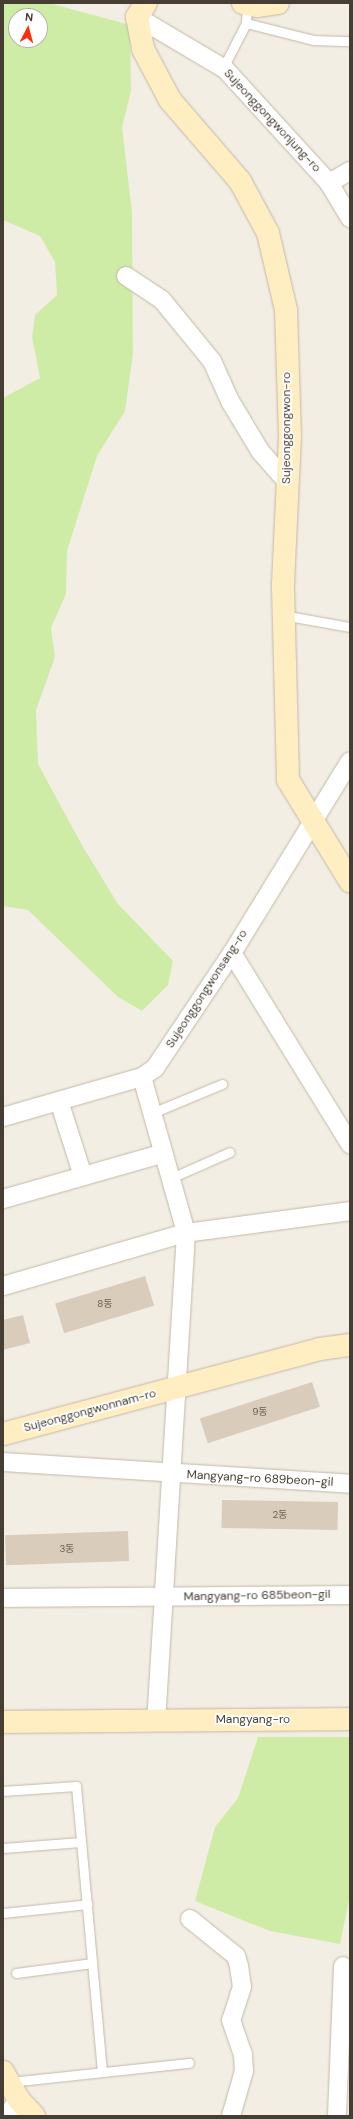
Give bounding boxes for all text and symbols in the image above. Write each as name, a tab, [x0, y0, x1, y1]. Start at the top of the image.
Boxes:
north arrow	[8, 8, 48, 48]
text: N	[24, 10, 34, 24]
street label: Sujeonggongwonjung-ro	[221, 67, 323, 175]
street label: Sujeonggongwon-ro	[280, 372, 294, 484]
street label: Sujeonggongwonsang-ro	[163, 927, 251, 1051]
house number: 8동	[97, 1298, 113, 1310]
street label: Sujeonggongwonnam-ro	[22, 1386, 158, 1436]
house number: 9동	[252, 1406, 268, 1418]
street label: Mangyang-ro 689beon-gil	[186, 1468, 334, 1490]
house number: 2동	[273, 1509, 287, 1521]
house number: 3동	[59, 1543, 75, 1555]
street label: Mangyang-ro 685beon-gil	[183, 1588, 331, 1604]
street label: Mangyang-ro	[216, 1713, 290, 1727]

